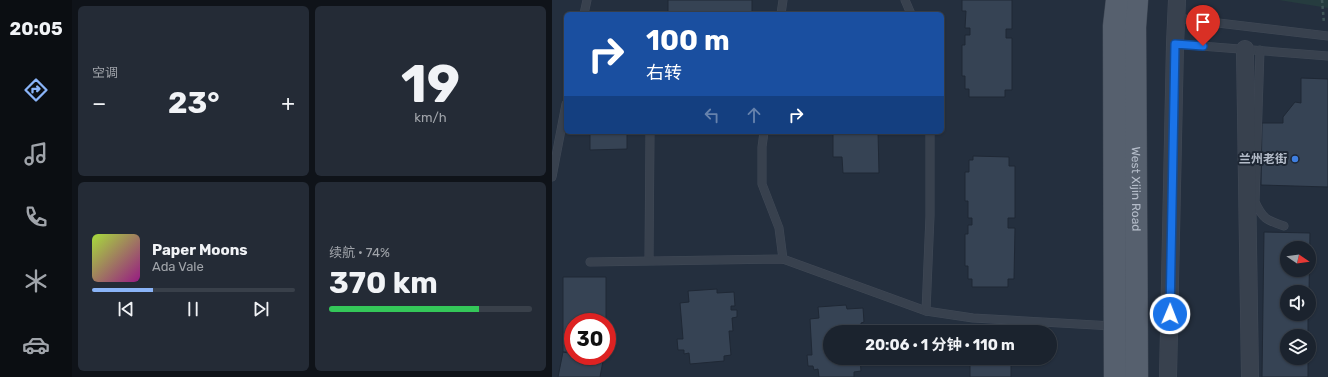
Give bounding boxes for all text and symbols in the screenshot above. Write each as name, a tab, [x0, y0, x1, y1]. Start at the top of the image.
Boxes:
pin	[1186, 5, 1220, 46]
icon: arrive	[1192, 11, 1214, 33]
text: 20:05	[9, 18, 63, 40]
text: 100 m	[646, 24, 730, 57]
icon: right	[580, 28, 632, 80]
text: 19	[401, 53, 460, 115]
text: 右转	[646, 62, 682, 84]
text: 空调	[92, 65, 118, 80]
icon: directions	[22, 76, 50, 104]
text: 23°	[168, 85, 220, 121]
text: −	[92, 90, 106, 117]
text: +	[281, 90, 295, 117]
icon: left	[701, 104, 723, 126]
icon: ahead	[743, 104, 765, 126]
icon: right	[785, 104, 807, 126]
text: km/h	[414, 110, 447, 125]
icon: music	[22, 140, 50, 168]
street label: West Xijin Road	[1129, 146, 1143, 231]
place label: 兰州老街	[1239, 152, 1287, 166]
marker: 兰州老街	[1290, 154, 1300, 164]
icon: phone	[22, 203, 50, 231]
text: Paper Moons	[152, 241, 248, 259]
north arrow	[1280, 241, 1316, 277]
map controls	[1280, 241, 1316, 365]
text: 续航 · 74%	[329, 245, 390, 260]
text: Ada Vale	[152, 259, 204, 274]
text: 370 km	[329, 265, 438, 301]
icon: climate	[22, 267, 50, 295]
button: sound	[1280, 285, 1316, 321]
position arrow	[1149, 293, 1191, 335]
icon: previous	[115, 298, 137, 320]
icon: pause	[182, 298, 204, 320]
icon: next	[250, 298, 272, 320]
speed limit sign: 30	[564, 313, 616, 365]
button: layers	[1280, 329, 1316, 365]
icon: car	[22, 331, 50, 359]
text: 20:06 · 1 分钟 · 110 m	[865, 336, 1015, 354]

